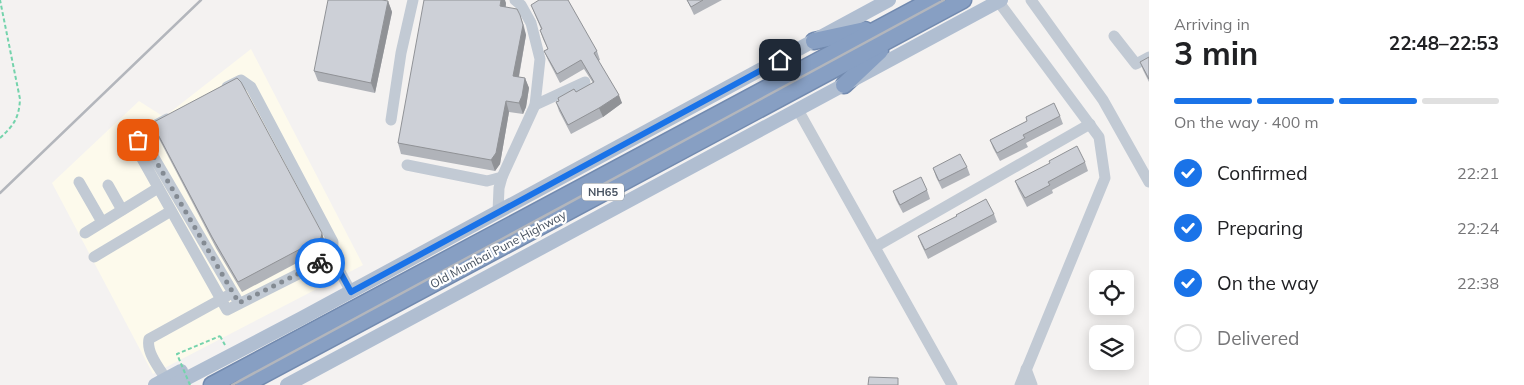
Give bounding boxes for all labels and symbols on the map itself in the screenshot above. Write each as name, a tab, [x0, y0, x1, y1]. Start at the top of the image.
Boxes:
pin	[759, 39, 801, 81]
pin	[117, 119, 159, 161]
road number: NH65	[582, 183, 624, 200]
street label: Old Mumbai Pune Highway	[427, 206, 569, 291]
courier	[295, 238, 345, 288]

